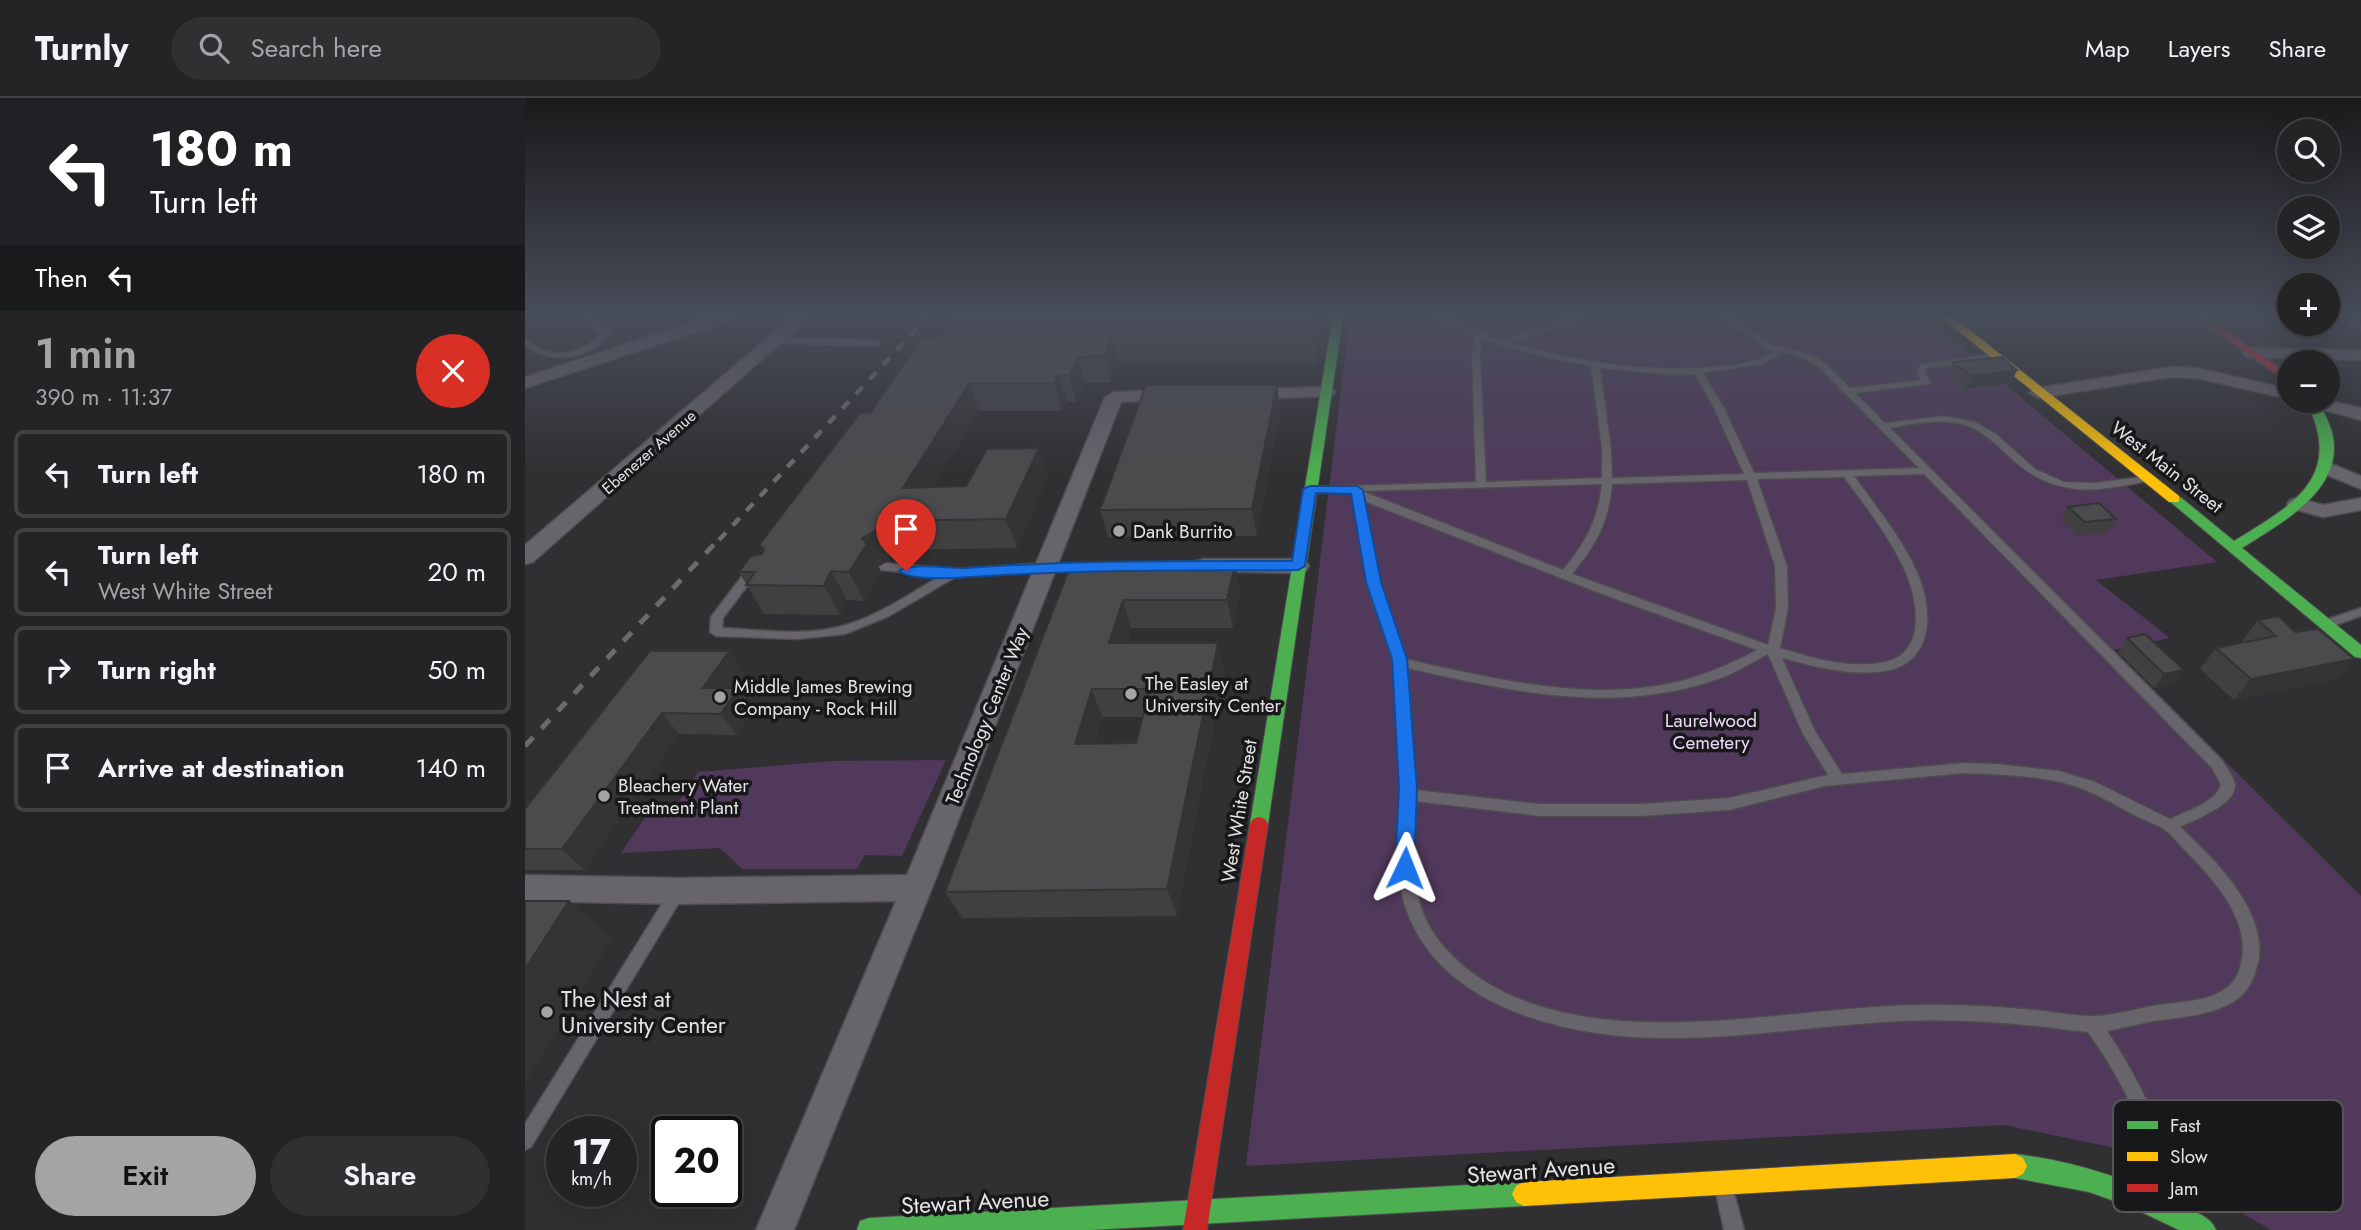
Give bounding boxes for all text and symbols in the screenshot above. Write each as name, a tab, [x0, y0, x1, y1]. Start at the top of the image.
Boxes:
search box	[171, 17, 661, 80]
text: Turnly	[35, 25, 129, 72]
icon: search	[195, 29, 233, 67]
text: Search here	[251, 29, 382, 67]
text: Map	[2085, 31, 2130, 66]
text: Layers	[2168, 31, 2230, 66]
text: Share	[2268, 31, 2326, 66]
text: 180 m	[150, 114, 293, 184]
map controls	[2277, 119, 2340, 413]
button: search	[2277, 119, 2340, 182]
icon: left	[35, 126, 126, 217]
text: Turn left	[150, 179, 257, 225]
button: layers	[2277, 196, 2340, 259]
text: Then	[35, 259, 88, 297]
icon: left	[102, 259, 140, 297]
button: +	[2277, 273, 2340, 336]
text: 1 min	[35, 323, 137, 384]
button: close	[416, 334, 490, 408]
button: −	[2277, 350, 2340, 413]
text: 390 m · 11:37	[35, 380, 172, 414]
street label: Ebenezer Avenue	[597, 405, 701, 499]
street label: West Main Street	[2105, 415, 2229, 520]
icon: left	[39, 455, 77, 493]
text: Turn left	[98, 455, 198, 493]
text: 180 m	[416, 455, 486, 493]
pin	[876, 499, 936, 571]
icon: arrive	[887, 510, 925, 548]
place label: Dank Burrito	[1133, 518, 1233, 545]
marker: Dank Burrito	[1111, 523, 1127, 539]
text: Turn left	[98, 536, 198, 574]
icon: left	[39, 553, 77, 591]
text: 20 m	[428, 553, 486, 591]
text: West White Street	[98, 574, 272, 608]
street label: Technology Center Way	[939, 623, 1035, 809]
icon: right	[39, 651, 77, 689]
text: Turn right	[98, 651, 216, 689]
text: 50 m	[428, 651, 486, 689]
place label: The Easley at University Center	[1145, 670, 1282, 719]
place label: Middle James Brewing Company - Rock Hill	[734, 673, 913, 722]
marker: The Easley at University Center	[1123, 686, 1139, 702]
marker: Middle James Brewing Company - Rock Hill	[712, 689, 728, 705]
park label: Laurelwood Cemetery	[1665, 707, 1757, 756]
street label: West White Street	[1214, 737, 1264, 884]
icon: arrive	[39, 749, 77, 787]
text: Arrive at destination	[98, 749, 345, 787]
text: 140 m	[415, 749, 486, 787]
place label: Bleachery Water Treatment Plant	[618, 772, 749, 821]
marker: Bleachery Water Treatment Plant	[596, 788, 612, 804]
position arrow	[1368, 831, 1442, 905]
place label: The Nest at University Center	[561, 982, 726, 1042]
marker: The Nest at University Center	[539, 1004, 555, 1020]
legend	[2113, 1100, 2343, 1212]
text: Fast	[2170, 1112, 2201, 1139]
speed limit sign: 20	[651, 1116, 742, 1207]
text: 17	[572, 1127, 611, 1177]
button: Exit	[35, 1136, 256, 1216]
button: Share	[270, 1136, 490, 1216]
text: Slow	[2170, 1143, 2208, 1170]
street label: Stewart Avenue	[1466, 1148, 1616, 1192]
text: km/h	[571, 1166, 612, 1192]
text: Jam	[2167, 1175, 2199, 1202]
street label: Stewart Avenue	[900, 1181, 1050, 1223]

